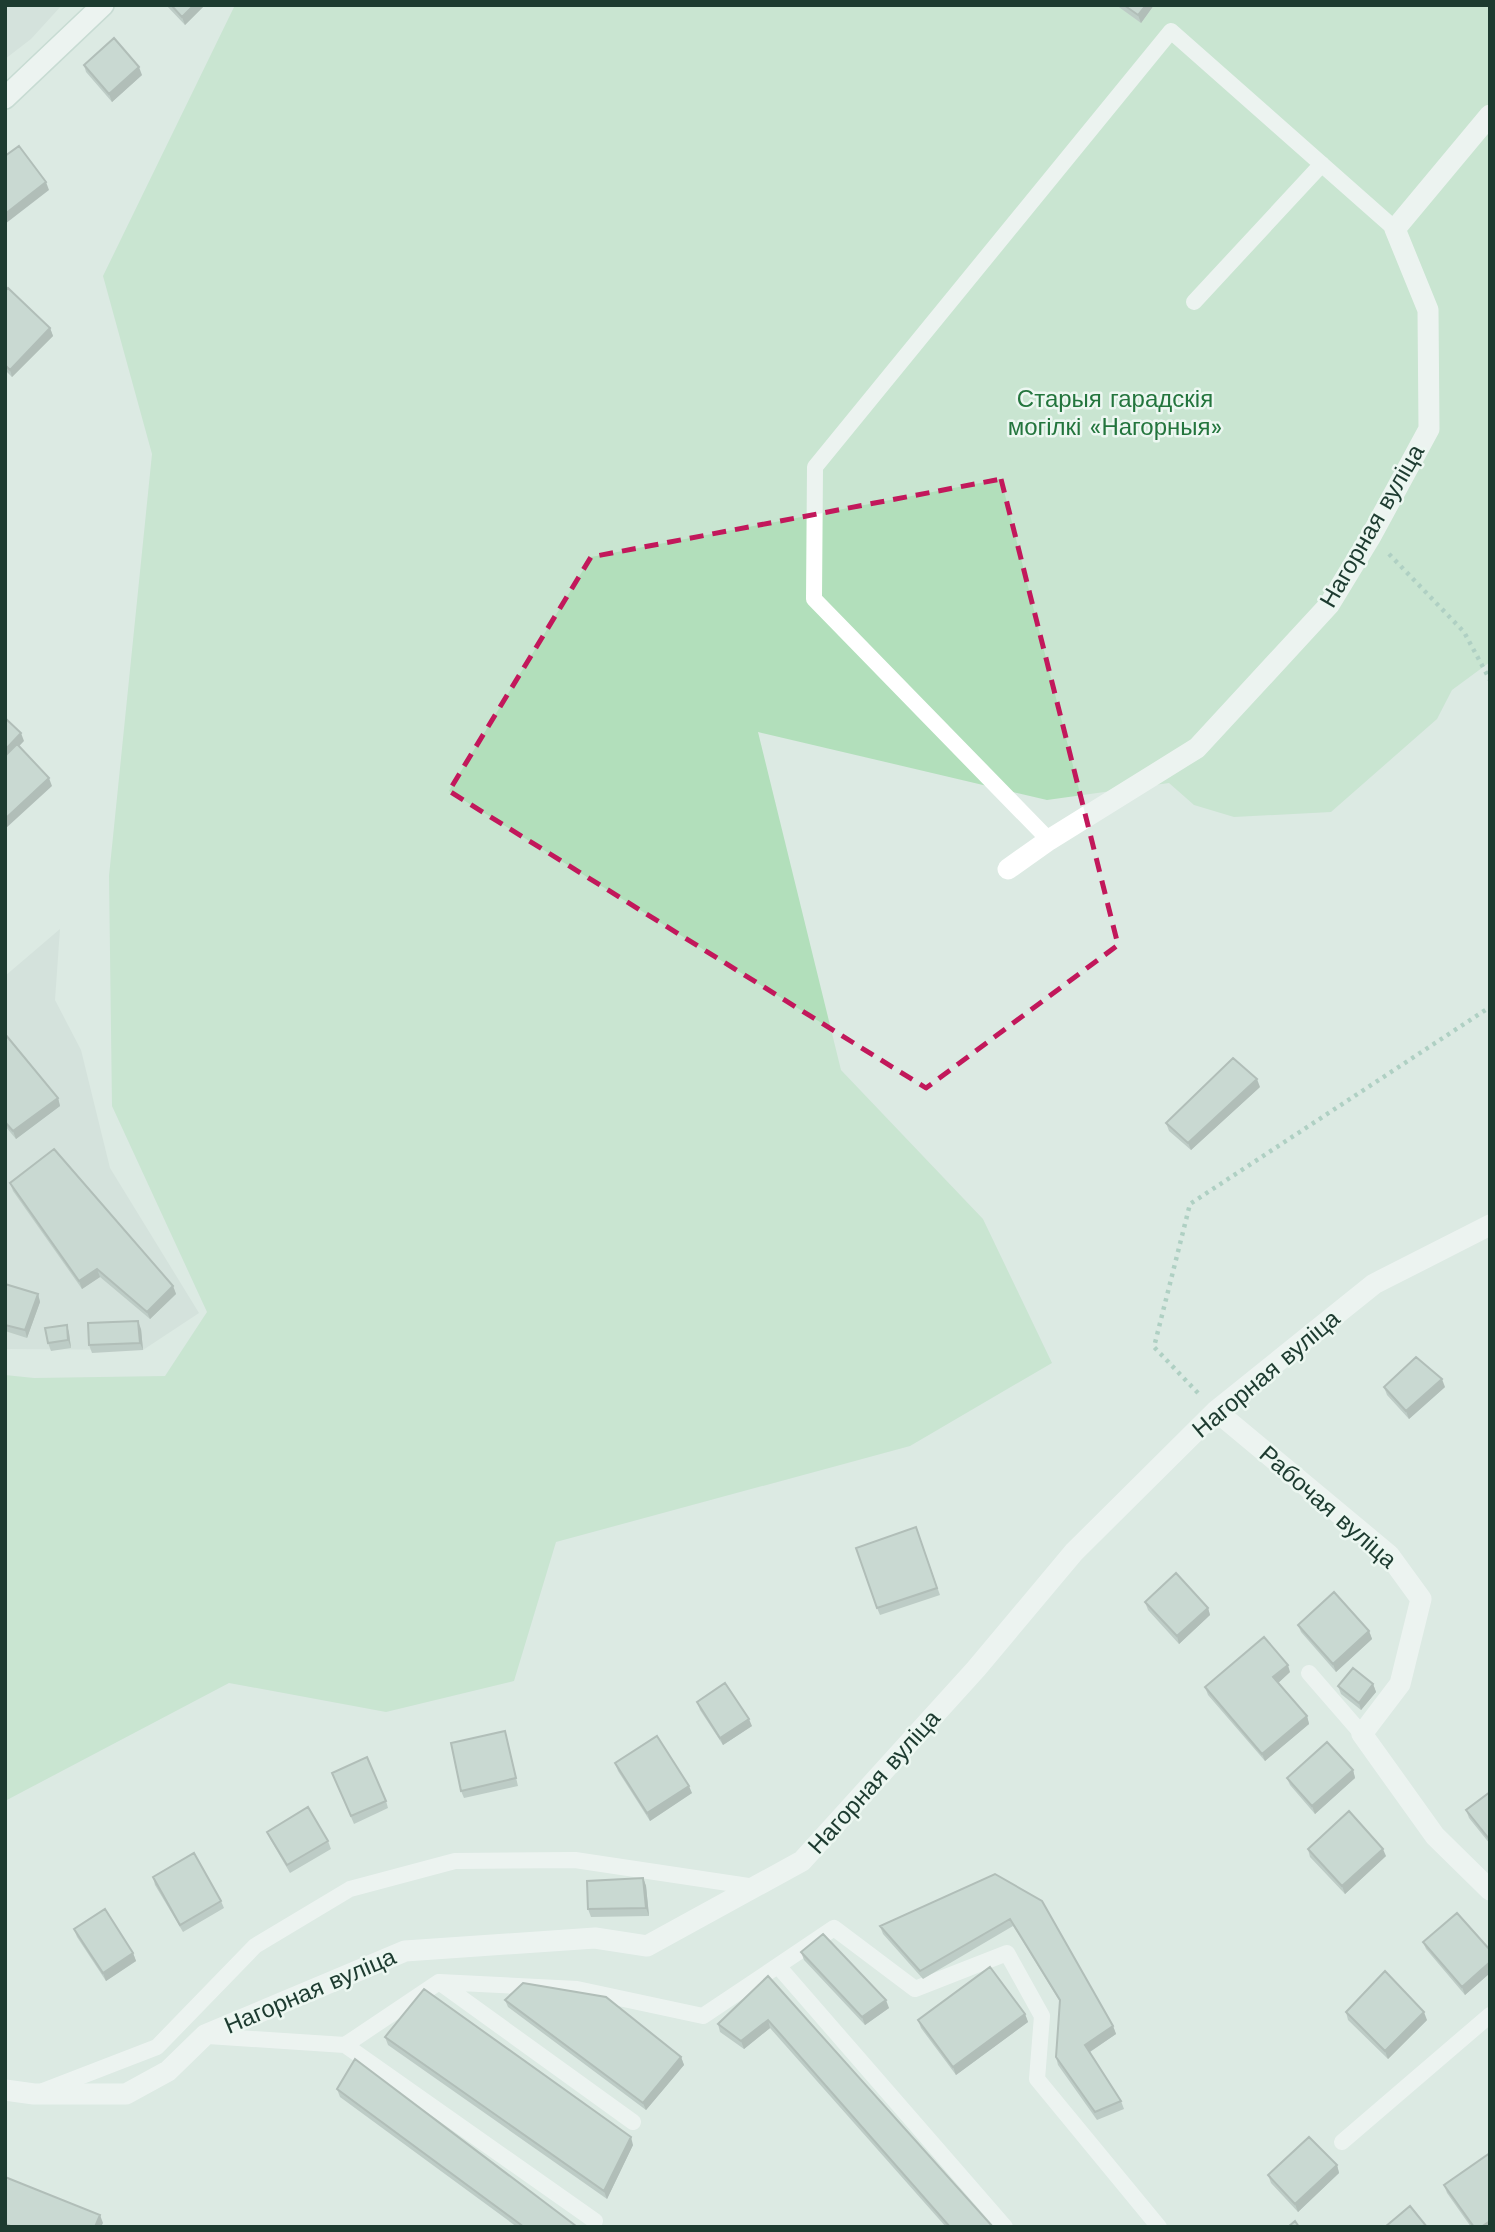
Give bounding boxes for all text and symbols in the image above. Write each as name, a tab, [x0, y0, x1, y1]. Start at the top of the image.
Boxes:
park label: Старыя гарадскія могілкі «Нагорныя»	[1008, 385, 1222, 441]
street label: Нагорная вуліца	[1314, 439, 1430, 612]
street label: Нагорная вуліца	[1187, 1304, 1346, 1444]
street label: Рабочая вуліца	[1254, 1440, 1403, 1575]
street label: Нагорная вуліца	[802, 1704, 946, 1860]
street label: Нагорная вуліца	[220, 1942, 401, 2040]

